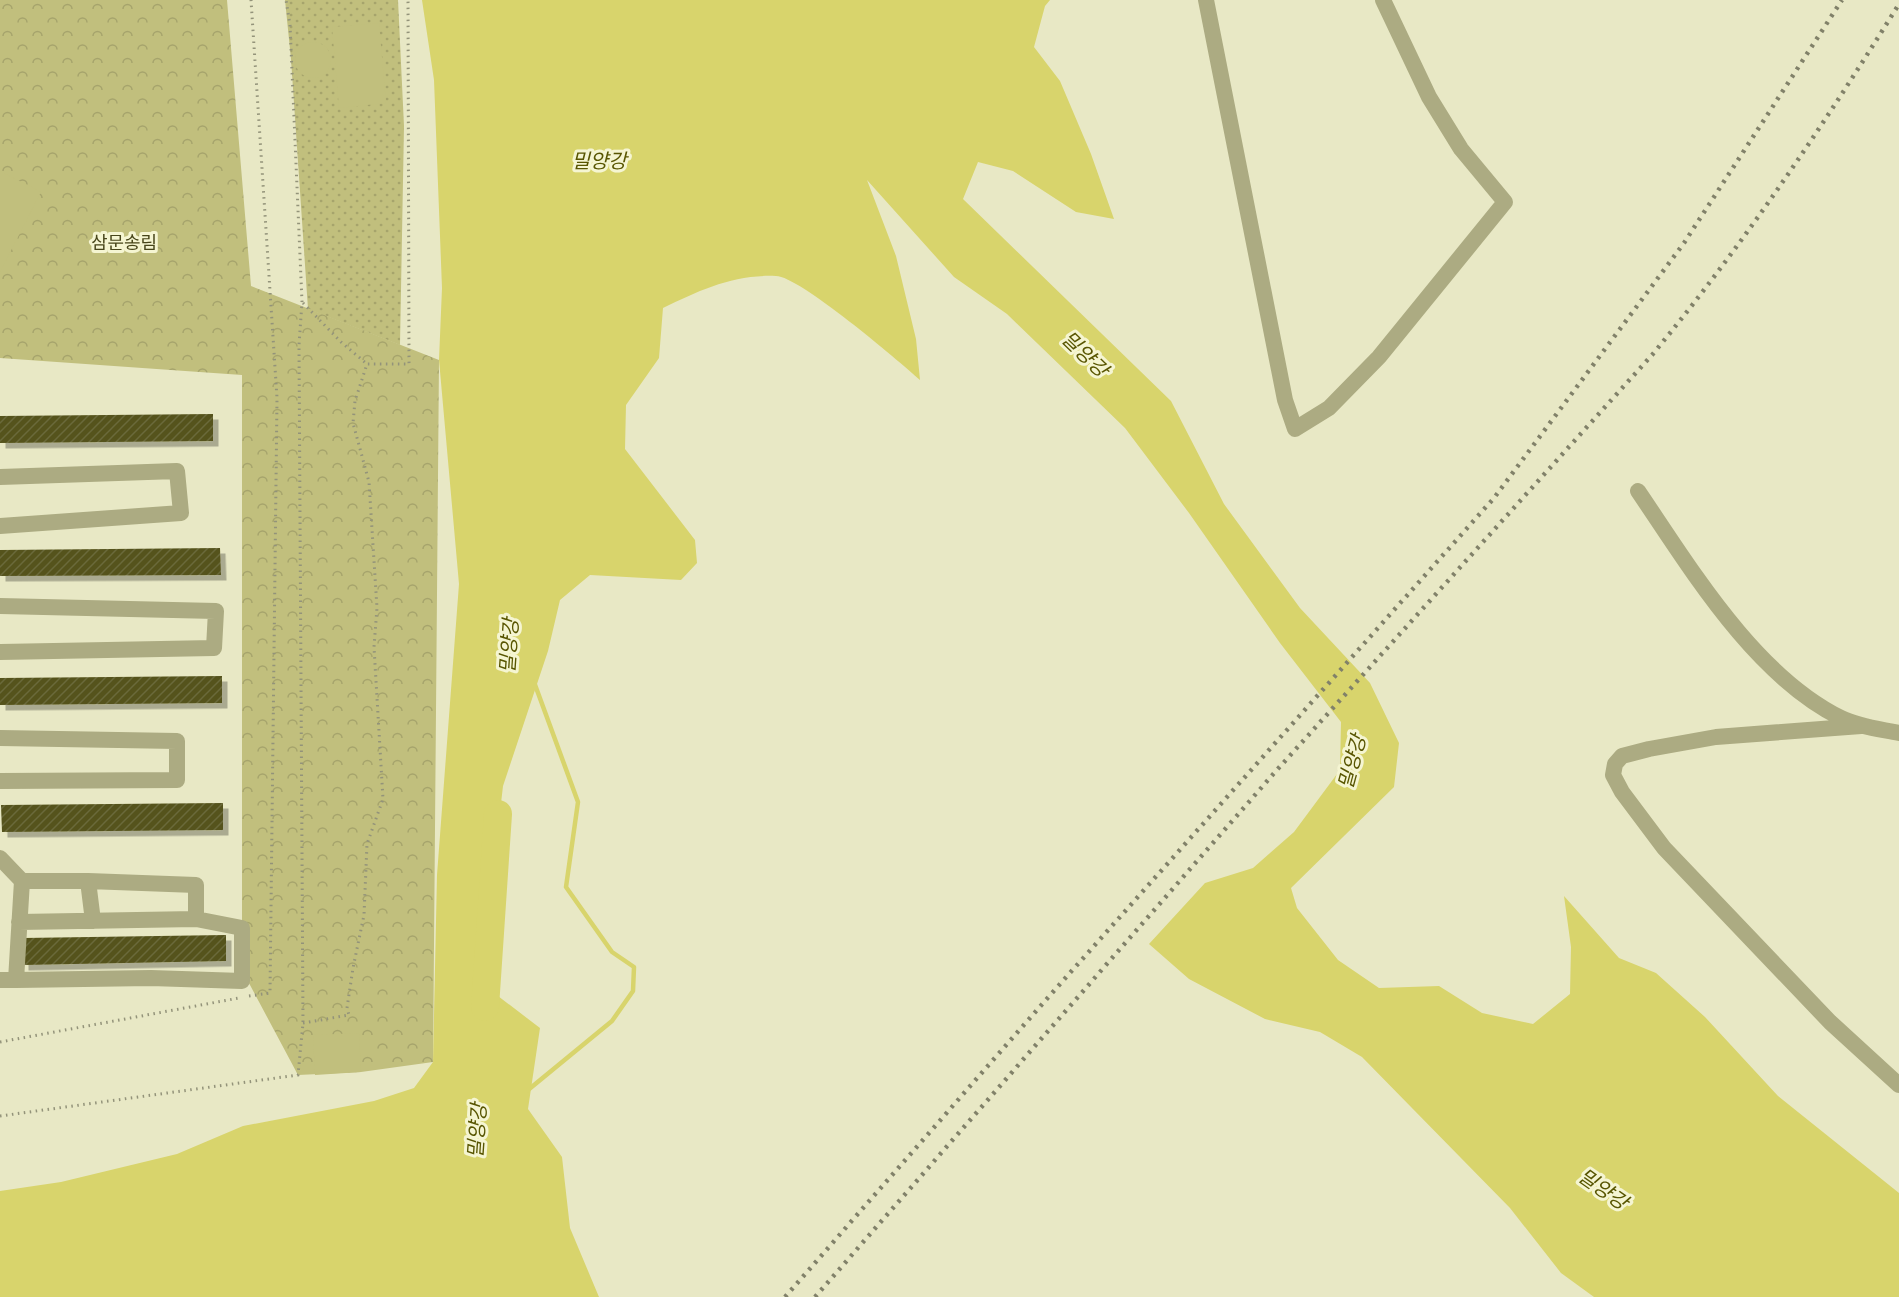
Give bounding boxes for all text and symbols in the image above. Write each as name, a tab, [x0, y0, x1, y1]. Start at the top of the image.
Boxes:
water label: 밀양강	[571, 148, 629, 174]
park label: 삼문송림	[91, 231, 157, 254]
water label: 밀양강	[1056, 325, 1116, 384]
water label: 밀양강	[494, 615, 524, 674]
water label: 밀양강	[1332, 729, 1372, 792]
water label: 밀양강	[462, 1100, 492, 1159]
water label: 밀양강	[1573, 1163, 1635, 1217]

